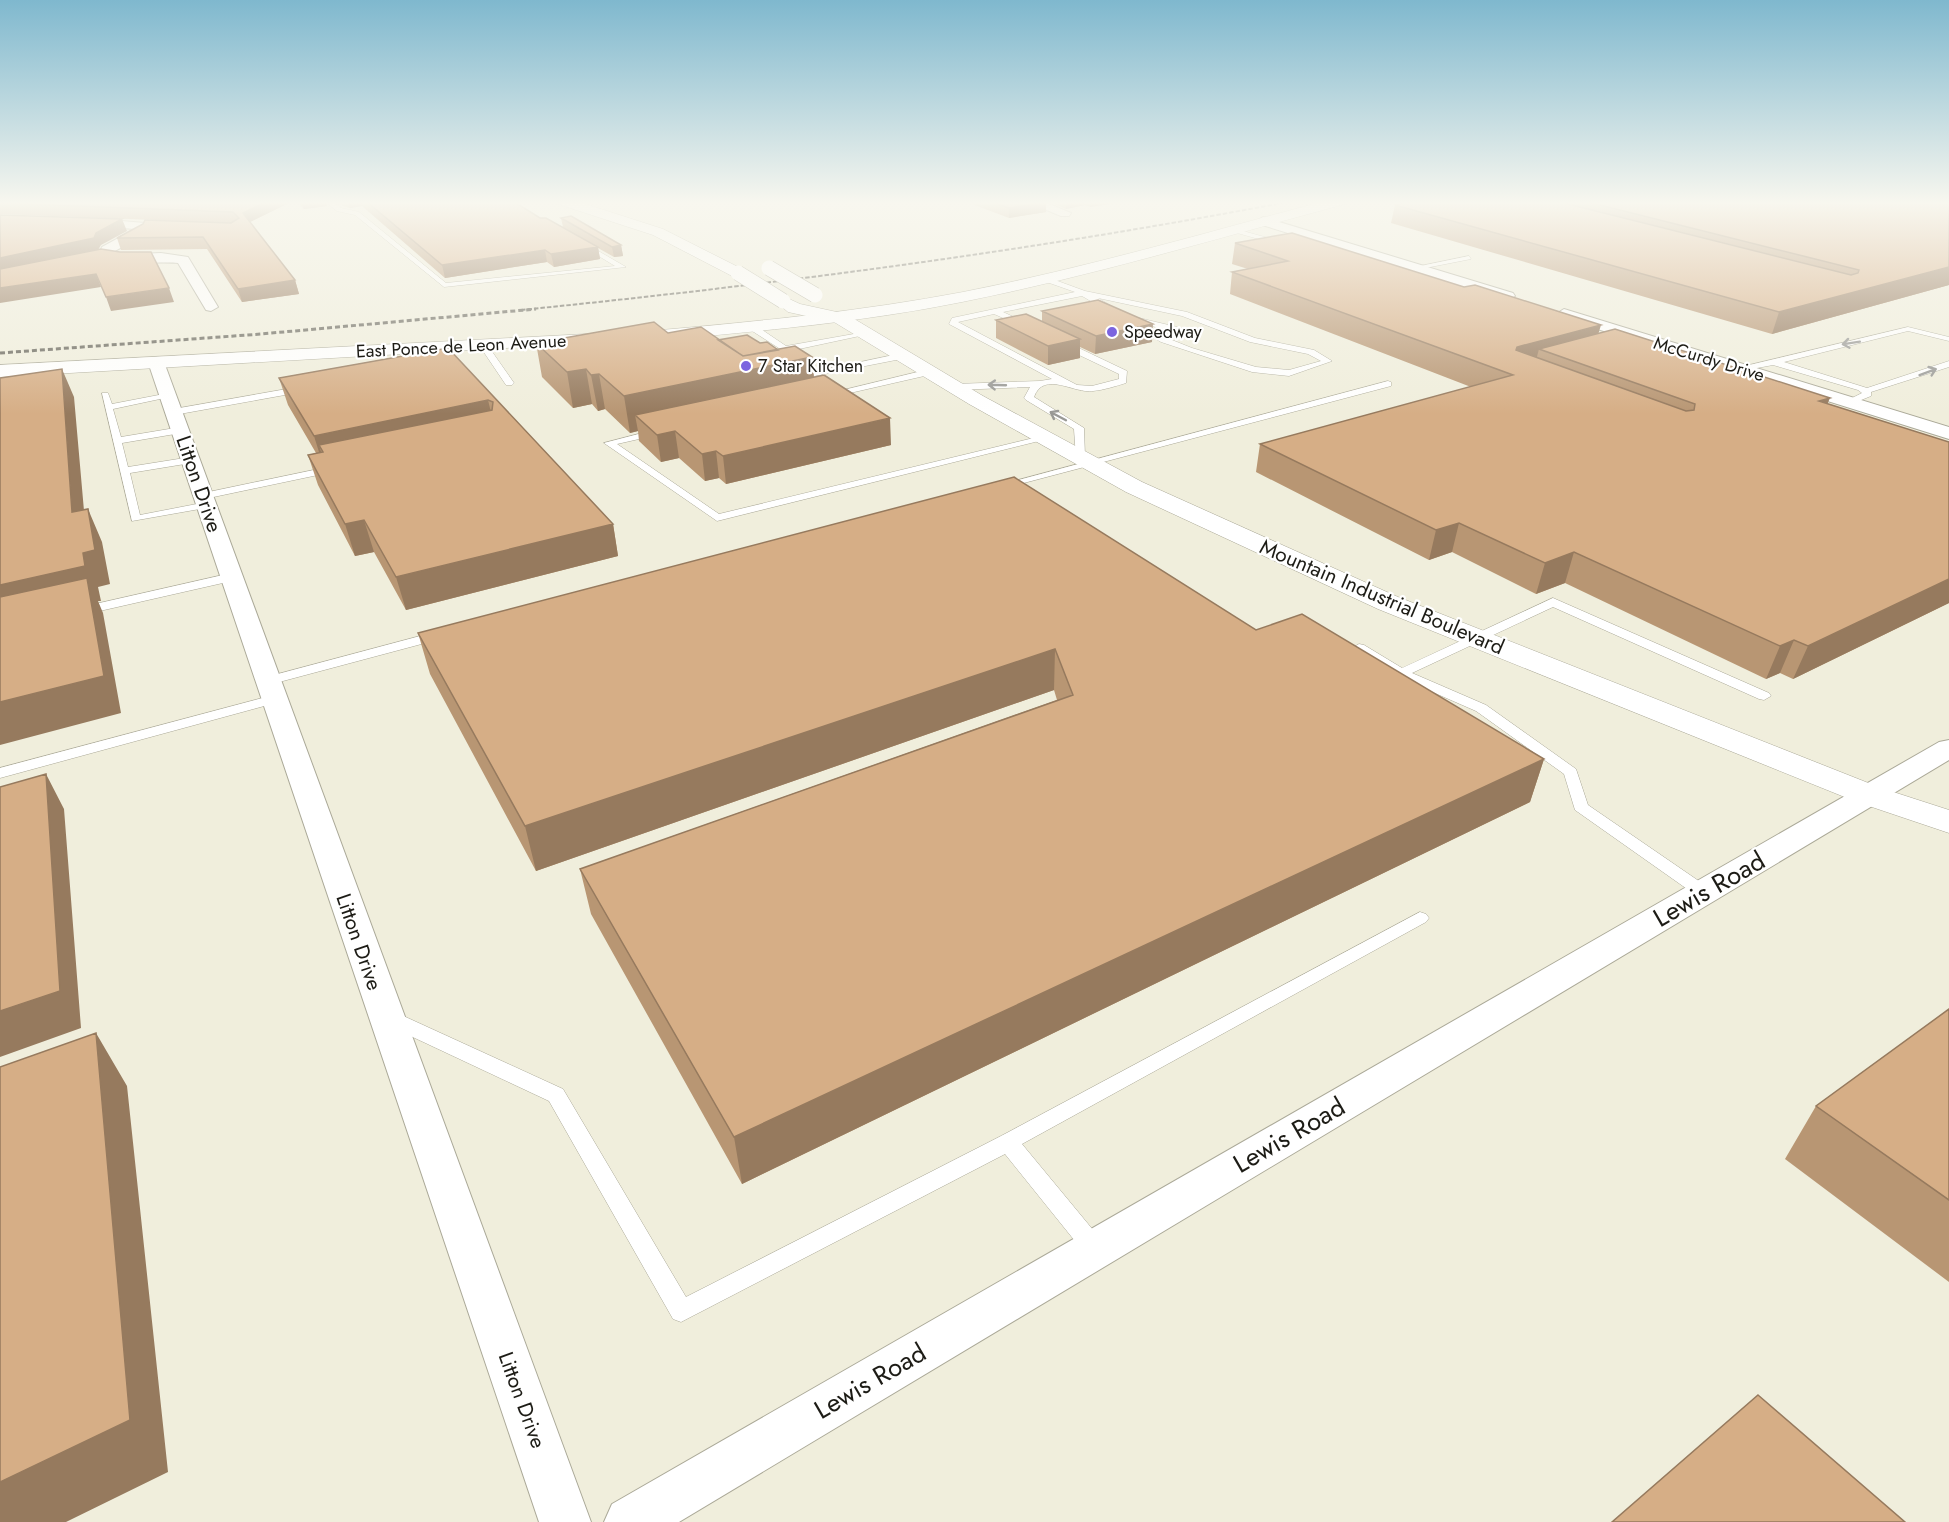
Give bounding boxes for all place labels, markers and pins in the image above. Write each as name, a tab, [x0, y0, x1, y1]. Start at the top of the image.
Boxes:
place label: Speedway	[1124, 319, 1202, 345]
marker: Speedway	[1105, 325, 1119, 339]
place label: 7 Star Kitchen	[758, 353, 863, 379]
marker: 7 Star Kitchen	[739, 359, 753, 373]

